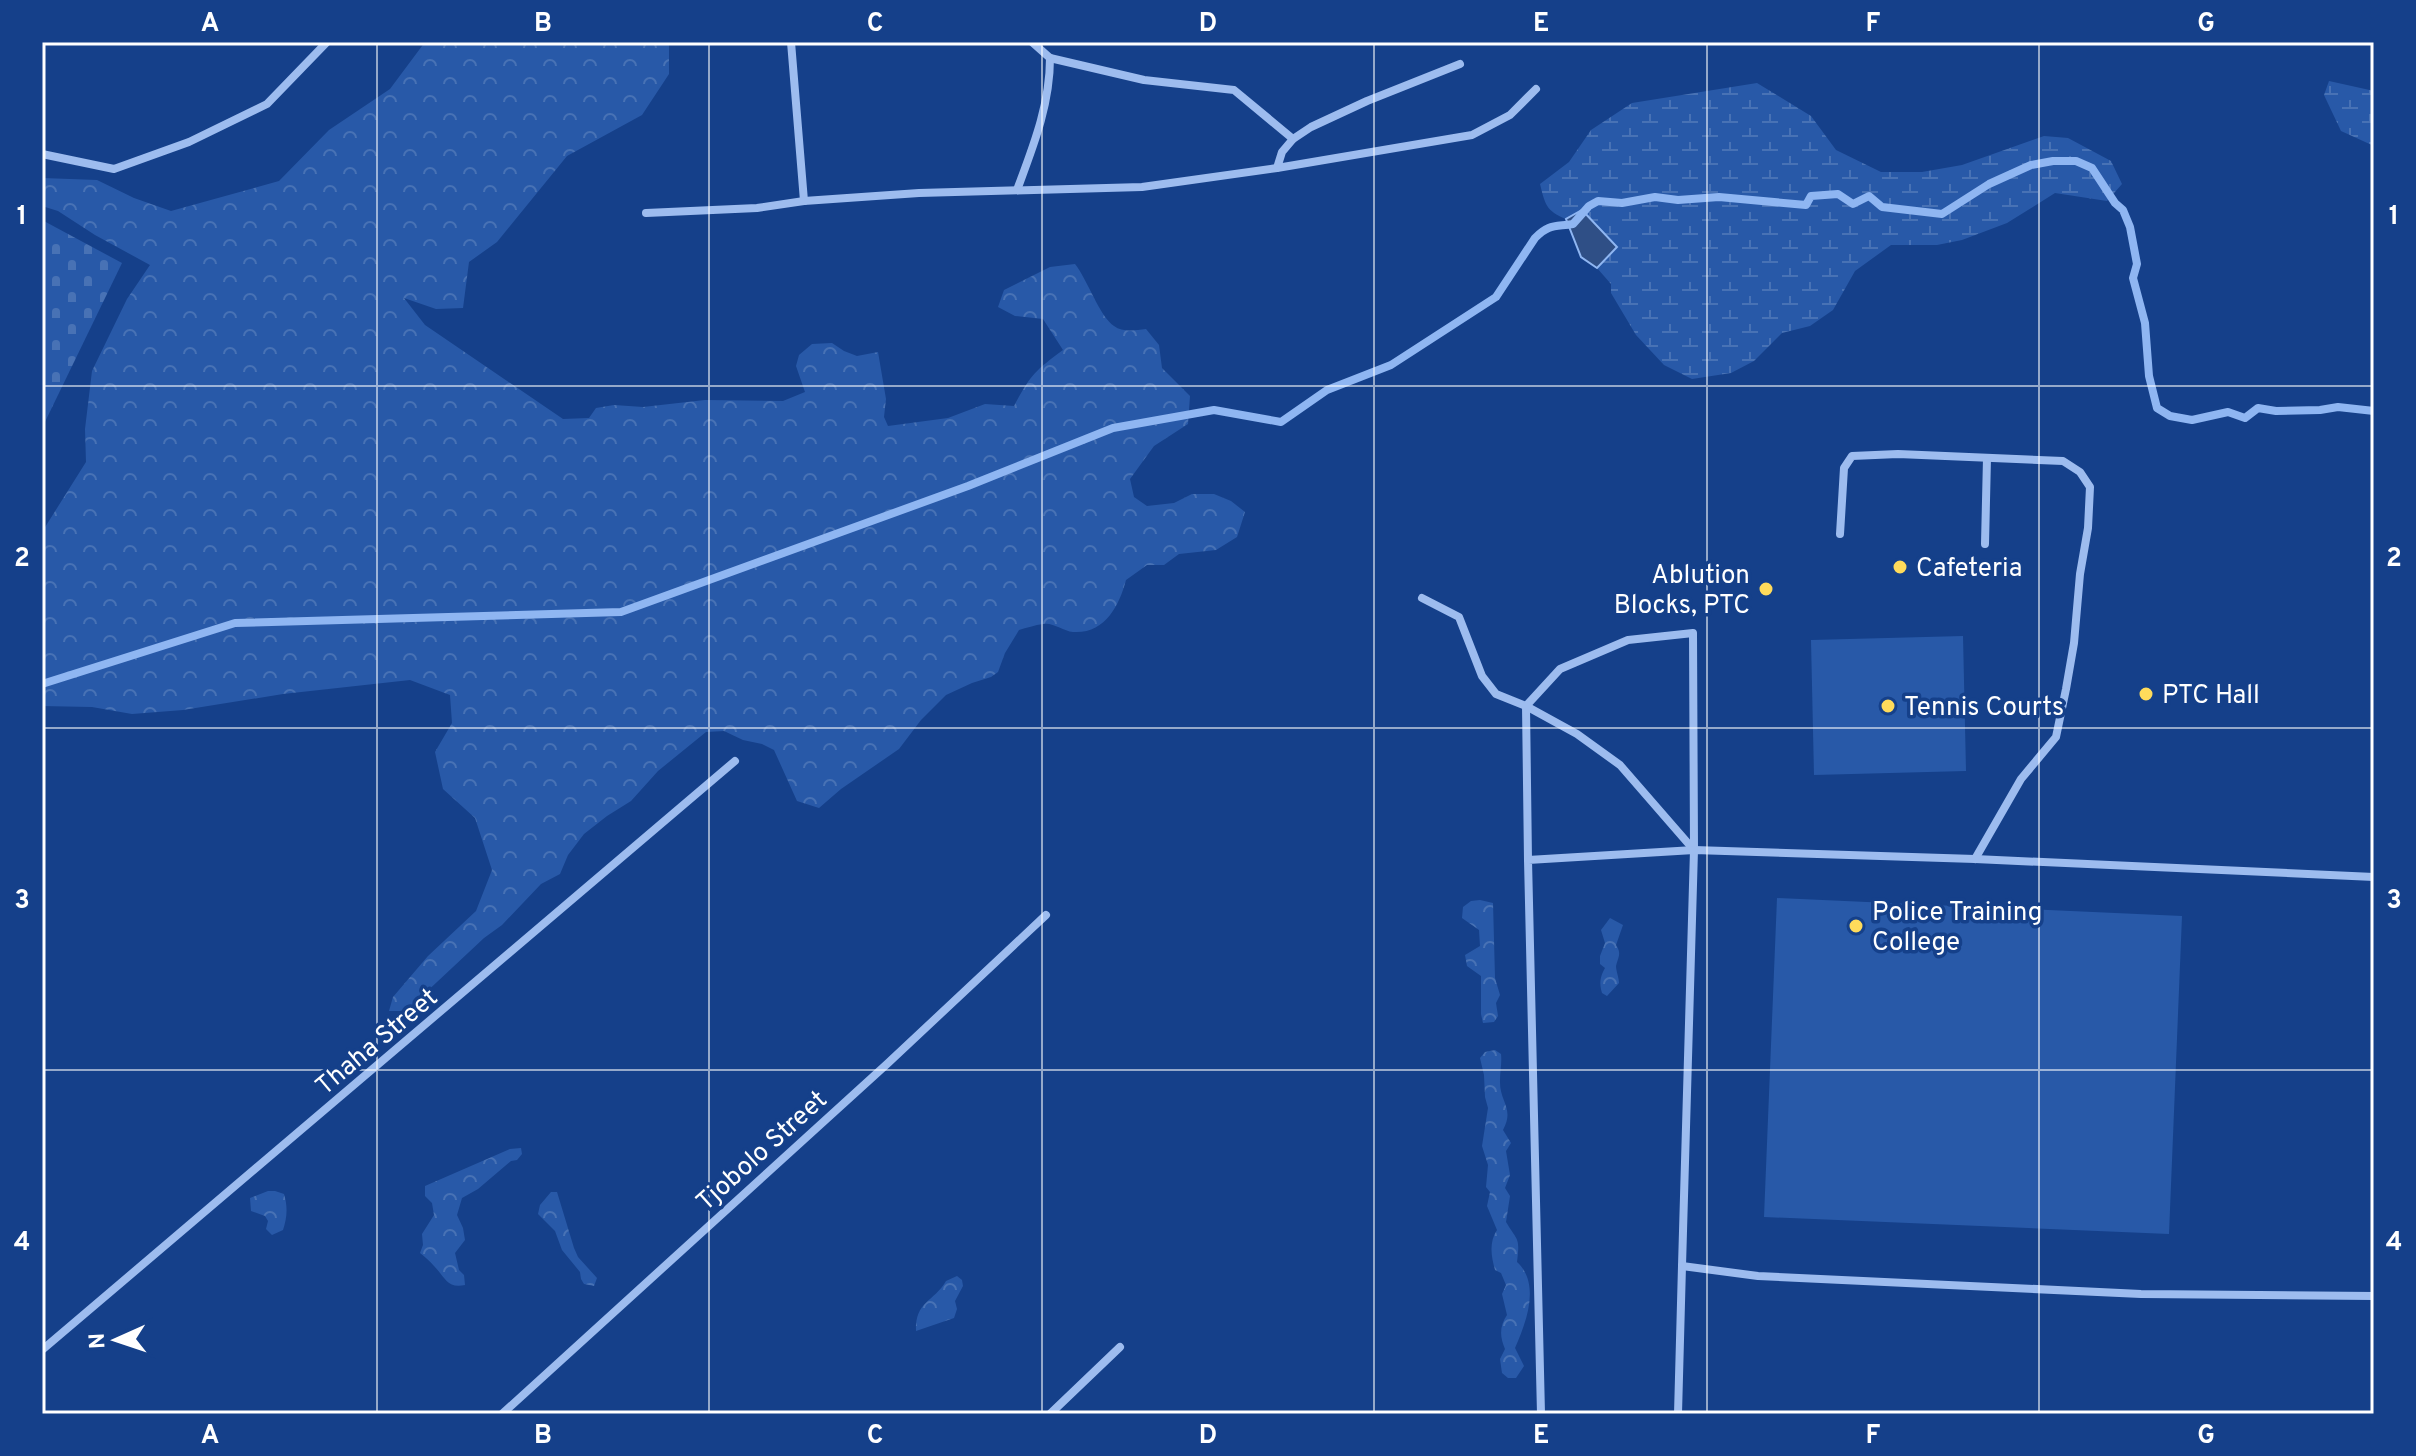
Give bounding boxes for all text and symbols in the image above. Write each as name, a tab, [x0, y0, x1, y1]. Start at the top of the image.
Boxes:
text: A	[201, 8, 219, 41]
text: B	[534, 8, 552, 41]
text: C	[867, 8, 883, 41]
text: D	[1199, 8, 1217, 41]
text: E	[1533, 8, 1549, 41]
text: F	[1866, 8, 1881, 41]
text: G	[2197, 8, 2215, 41]
text: 1	[17, 201, 27, 234]
text: 1	[2389, 201, 2399, 234]
text: 2	[14, 543, 30, 576]
text: 2	[2386, 543, 2402, 576]
place label: Cafeteria	[1916, 553, 2022, 586]
marker: Cafeteria	[1891, 558, 1909, 576]
place label: Ablution Blocks, PTC	[1614, 560, 1750, 623]
marker: Ablution Blocks, PTC	[1757, 580, 1775, 598]
place label: PTC Hall	[2162, 680, 2260, 713]
marker: PTC Hall	[2137, 685, 2155, 703]
place label: Tennis Courts	[1904, 692, 2064, 725]
marker: Tennis Courts	[1879, 697, 1897, 715]
text: 3	[14, 885, 30, 918]
text: 3	[2386, 885, 2402, 918]
place label: Police Training College	[1872, 897, 2042, 960]
marker: Police Training College	[1847, 917, 1865, 935]
street label: Thaha Street	[310, 982, 446, 1104]
street label: Tjobolo Street	[690, 1084, 835, 1219]
text: 4	[14, 1227, 30, 1260]
text: 4	[2386, 1227, 2402, 1260]
north arrow	[76, 1300, 156, 1380]
text: N	[85, 1332, 112, 1350]
text: A	[201, 1420, 219, 1453]
text: B	[534, 1420, 552, 1453]
text: C	[867, 1420, 883, 1453]
text: D	[1199, 1420, 1217, 1453]
text: E	[1533, 1420, 1549, 1453]
text: F	[1866, 1420, 1881, 1453]
text: G	[2197, 1420, 2215, 1453]

